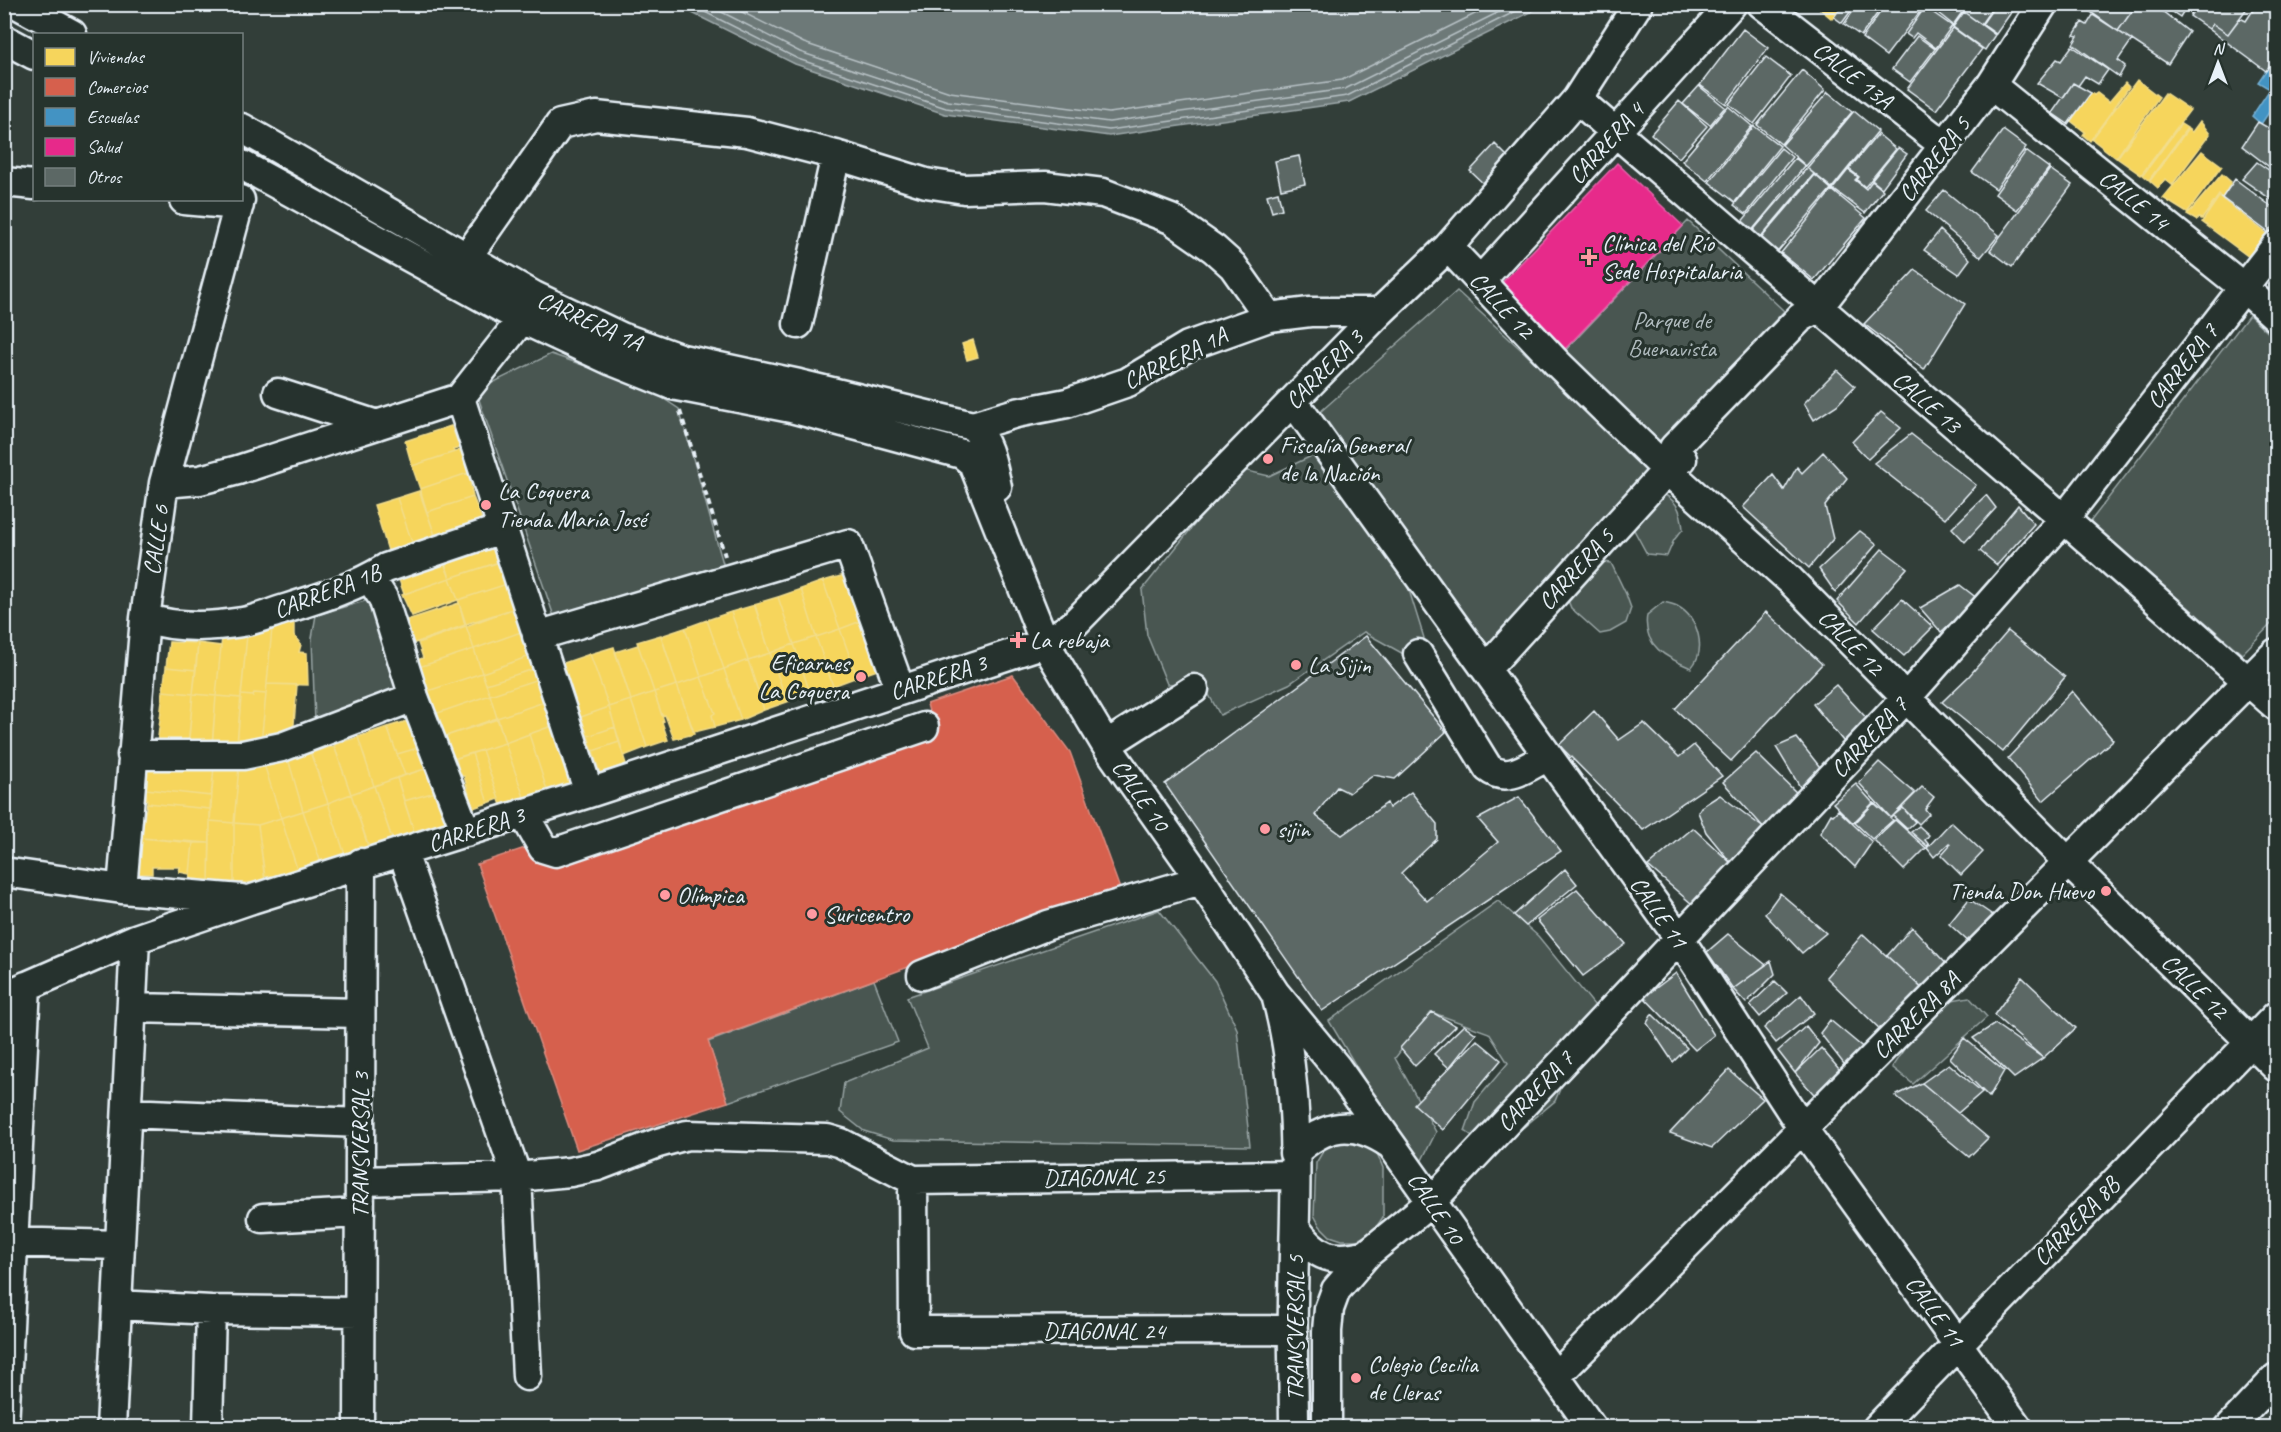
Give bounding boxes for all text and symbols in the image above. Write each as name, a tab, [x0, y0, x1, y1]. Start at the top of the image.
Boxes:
legend	[33, 33, 243, 201]
north arrow	[2188, 33, 2248, 93]
street label: CALLE 13A	[1807, 35, 1900, 116]
text: N	[2213, 39, 2226, 59]
text: Viviendas	[87, 46, 146, 68]
text: Comercios	[87, 76, 149, 98]
street label: CARRERA 4	[1561, 94, 1652, 190]
text: Escuelas	[87, 106, 140, 128]
street label: CARRERA 5	[1891, 109, 1977, 208]
text: Salud	[87, 136, 123, 158]
street label: CALLE 14	[2093, 163, 2177, 239]
text: Otros	[87, 166, 123, 188]
place label: Clínica del Río Sede Hospitalaria	[1602, 228, 1743, 286]
marker: Clínica del Río Sede Hospitalaria	[1580, 248, 1598, 266]
street label: CALLE 12	[1463, 265, 1542, 346]
street label: CARRERA 1A	[533, 285, 648, 358]
park label: Parque de Buenavista	[1628, 305, 1717, 363]
street label: CARRERA 7	[2139, 316, 2225, 415]
street label: CARRERA 1A	[1118, 320, 1233, 396]
street label: CARRERA 3	[1279, 321, 1371, 415]
street label: CALLE 13	[1887, 364, 1969, 441]
place label: Fiscalía General de la Nación	[1280, 430, 1412, 488]
marker: Fiscalía General de la Nación	[1261, 452, 1275, 466]
place label: La Coquera Tienda María José	[498, 476, 650, 534]
marker: La Coquera Tienda María José	[479, 498, 493, 512]
street label: CALLE 6	[136, 502, 176, 577]
street label: CARRERA 5	[1531, 521, 1621, 616]
street label: CARRERA 1B	[269, 556, 386, 625]
street label: CALLE 12	[1812, 602, 1891, 683]
place label: La rebaja	[1030, 625, 1110, 655]
marker: La rebaja	[1011, 633, 1025, 647]
street label: CARRERA 3	[886, 647, 992, 707]
place label: Eficarnes La Coquera	[758, 648, 852, 706]
place label: La Sijin	[1308, 650, 1371, 680]
marker: La Sijin	[1289, 658, 1303, 672]
marker: Eficarnes La Coquera	[854, 670, 868, 684]
street label: CARRERA 7	[1824, 689, 1915, 784]
street label: CALLE 10	[1105, 753, 1178, 839]
street label: CARRERA 3	[424, 799, 530, 859]
place label: sijin	[1277, 814, 1311, 844]
marker: sijin	[1258, 822, 1272, 836]
street label: CALLE 11	[1623, 870, 1695, 955]
place label: Tienda Don Huevo	[1949, 876, 2096, 906]
place label: Olímpica	[677, 880, 745, 910]
marker: Tienda Don Huevo	[2099, 884, 2113, 898]
marker: Olímpica	[658, 888, 672, 902]
place label: Suricentro	[824, 899, 911, 929]
marker: Suricentro	[805, 907, 819, 921]
street label: CALLE 12	[2155, 947, 2236, 1026]
street label: CARRERA 8A	[1866, 964, 1967, 1065]
street label: CARRERA 7	[1490, 1043, 1581, 1138]
street label: TRANSVERSAL 3	[345, 1070, 375, 1218]
street label: DIAGONAL 25	[1043, 1161, 1166, 1193]
street label: CALLE 10	[1401, 1166, 1472, 1252]
street label: CARRERA 8B	[2026, 1169, 2127, 1272]
street label: TRANSVERSAL 5	[1280, 1254, 1310, 1401]
street label: CALLE 11	[1899, 1269, 1972, 1354]
street label: DIAGONAL 24	[1043, 1316, 1167, 1346]
place label: Colegio Cecilia de Lleras	[1368, 1349, 1479, 1407]
marker: Colegio Cecilia de Lleras	[1349, 1371, 1363, 1385]

